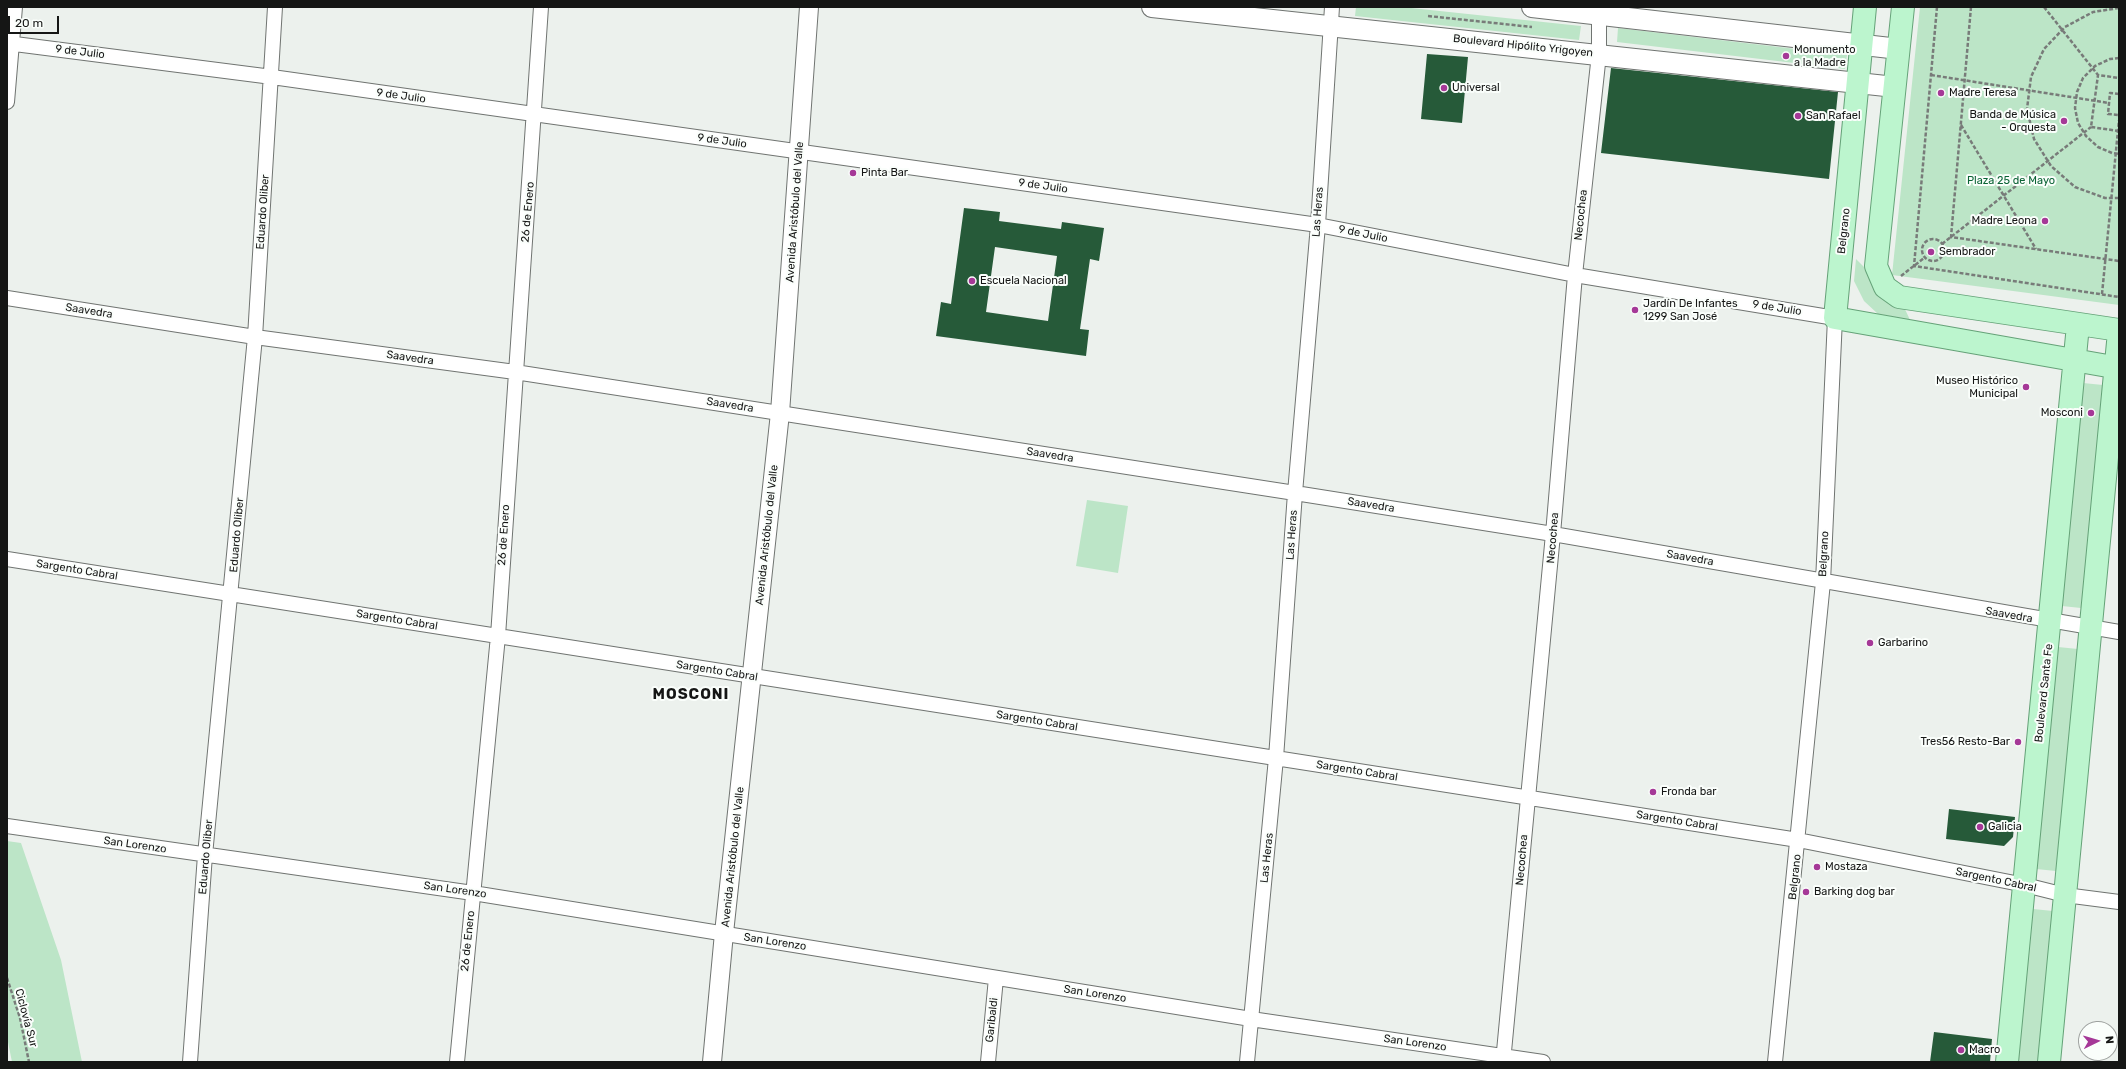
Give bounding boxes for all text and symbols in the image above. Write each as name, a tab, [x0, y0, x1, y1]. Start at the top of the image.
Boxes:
scale bar	[10, 8, 61, 34]
text: 20 m	[15, 16, 43, 30]
street label: Boulevard Hipólito Yrigoyen	[1452, 32, 1594, 60]
street label: 9 de Julio	[54, 42, 106, 62]
place label: Monumento a la Madre	[1794, 43, 1855, 69]
marker: Monumento a la Madre	[1781, 51, 1791, 61]
place label: Universal	[1452, 81, 1500, 95]
marker: Universal	[1439, 83, 1449, 93]
street label: 9 de Julio	[375, 86, 427, 106]
place label: Madre Teresa	[1949, 86, 2017, 100]
marker: Madre Teresa	[1936, 88, 1946, 98]
place label: Banda de Música - Orquesta	[1969, 108, 2056, 134]
place label: San Rafael	[1806, 109, 1861, 123]
marker: San Rafael	[1793, 111, 1803, 121]
marker: Banda de Música - Orquesta	[2059, 116, 2069, 126]
street label: 9 de Julio	[696, 131, 748, 151]
street label: Avenida Aristóbulo del Valle	[783, 141, 807, 283]
place label: Pinta Bar	[861, 166, 908, 180]
marker: Pinta Bar	[848, 168, 858, 178]
street label: Eduardo Oliber	[254, 174, 272, 250]
park label: Plaza 25 de Mayo	[1967, 174, 2055, 188]
street label: 9 de Julio	[1017, 176, 1069, 196]
street label: 26 de Enero	[519, 181, 537, 243]
street label: Las Heras	[1310, 186, 1326, 238]
street label: Necochea	[1572, 189, 1590, 241]
street label: Belgrano	[1835, 207, 1853, 255]
place label: Madre Leona	[1971, 214, 2037, 228]
marker: Madre Leona	[2040, 216, 2050, 226]
street label: 9 de Julio	[1337, 223, 1389, 245]
place label: Sembrador	[1939, 245, 1996, 259]
marker: Sembrador	[1926, 247, 1936, 257]
place label: Escuela Nacional	[980, 274, 1067, 288]
marker: Escuela Nacional	[967, 276, 977, 286]
place label: Jardín De Infantes 1299 San José	[1643, 297, 1738, 323]
street label: 9 de Julio	[1751, 298, 1803, 318]
street label: Saavedra	[64, 301, 114, 321]
marker: Jardín De Infantes 1299 San José	[1630, 305, 1640, 315]
street label: Saavedra	[385, 348, 435, 368]
place label: Museo Histórico Municipal	[1936, 374, 2018, 400]
marker: Museo Histórico Municipal	[2021, 382, 2031, 392]
street label: Saavedra	[705, 395, 755, 415]
place label: Mosconi	[2041, 406, 2083, 420]
marker: Mosconi	[2086, 408, 2096, 418]
street label: Saavedra	[1025, 445, 1075, 465]
street label: Avenida Aristóbulo del Valle	[753, 464, 781, 606]
street label: Saavedra	[1346, 495, 1396, 515]
street label: Eduardo Oliber	[227, 497, 247, 573]
street label: 26 de Enero	[495, 504, 513, 566]
street label: Las Heras	[1284, 509, 1300, 561]
street label: Necochea	[1544, 512, 1562, 564]
street label: Belgrano	[1816, 531, 1832, 577]
street label: Saavedra	[1665, 547, 1715, 569]
street label: Sargento Cabral	[35, 557, 119, 583]
street label: Saavedra	[1984, 604, 2034, 626]
street label: Sargento Cabral	[355, 607, 439, 633]
place label: Garbarino	[1878, 636, 1928, 650]
marker: Garbarino	[1865, 638, 1875, 648]
street label: Boulevard Santa Fe	[2032, 643, 2056, 743]
street label: Sargento Cabral	[675, 658, 759, 684]
district label: MOSCONI	[653, 686, 729, 704]
street label: Sargento Cabral	[995, 708, 1079, 734]
place label: Tres56 Resto-Bar	[1920, 735, 2010, 749]
marker: Tres56 Resto-Bar	[2013, 737, 2023, 747]
street label: Sargento Cabral	[1315, 758, 1399, 784]
place label: Fronda bar	[1661, 785, 1716, 799]
street label: Avenida Aristóbulo del Valle	[719, 786, 747, 928]
marker: Fronda bar	[1648, 787, 1658, 797]
street label: Sargento Cabral	[1635, 808, 1719, 834]
street label: Eduardo Oliber	[196, 819, 216, 895]
place label: Galicia	[1988, 820, 2022, 834]
marker: Galicia	[1975, 822, 1985, 832]
street label: Las Heras	[1258, 832, 1276, 884]
street label: San Lorenzo	[103, 834, 167, 856]
street label: Necochea	[1513, 834, 1531, 886]
street label: Belgrano	[1786, 853, 1804, 901]
place label: Mostaza	[1825, 860, 1868, 874]
marker: Mostaza	[1812, 862, 1822, 872]
street label: Sargento Cabral	[1954, 865, 2038, 895]
street label: San Lorenzo	[423, 879, 487, 901]
place label: Barking dog bar	[1814, 885, 1895, 899]
marker: Barking dog bar	[1801, 887, 1811, 897]
street label: 26 de Enero	[458, 910, 478, 972]
street label: San Lorenzo	[743, 931, 807, 953]
street label: San Lorenzo	[1063, 983, 1127, 1005]
street label: Ciclovía Sur	[12, 987, 40, 1049]
street label: Garibaldi	[983, 997, 1001, 1043]
north arrow	[2078, 1021, 2118, 1061]
street label: San Lorenzo	[1383, 1032, 1447, 1054]
text: N	[2103, 1035, 2116, 1045]
place label: Macro	[1969, 1043, 2000, 1057]
marker: Macro	[1956, 1045, 1966, 1055]

